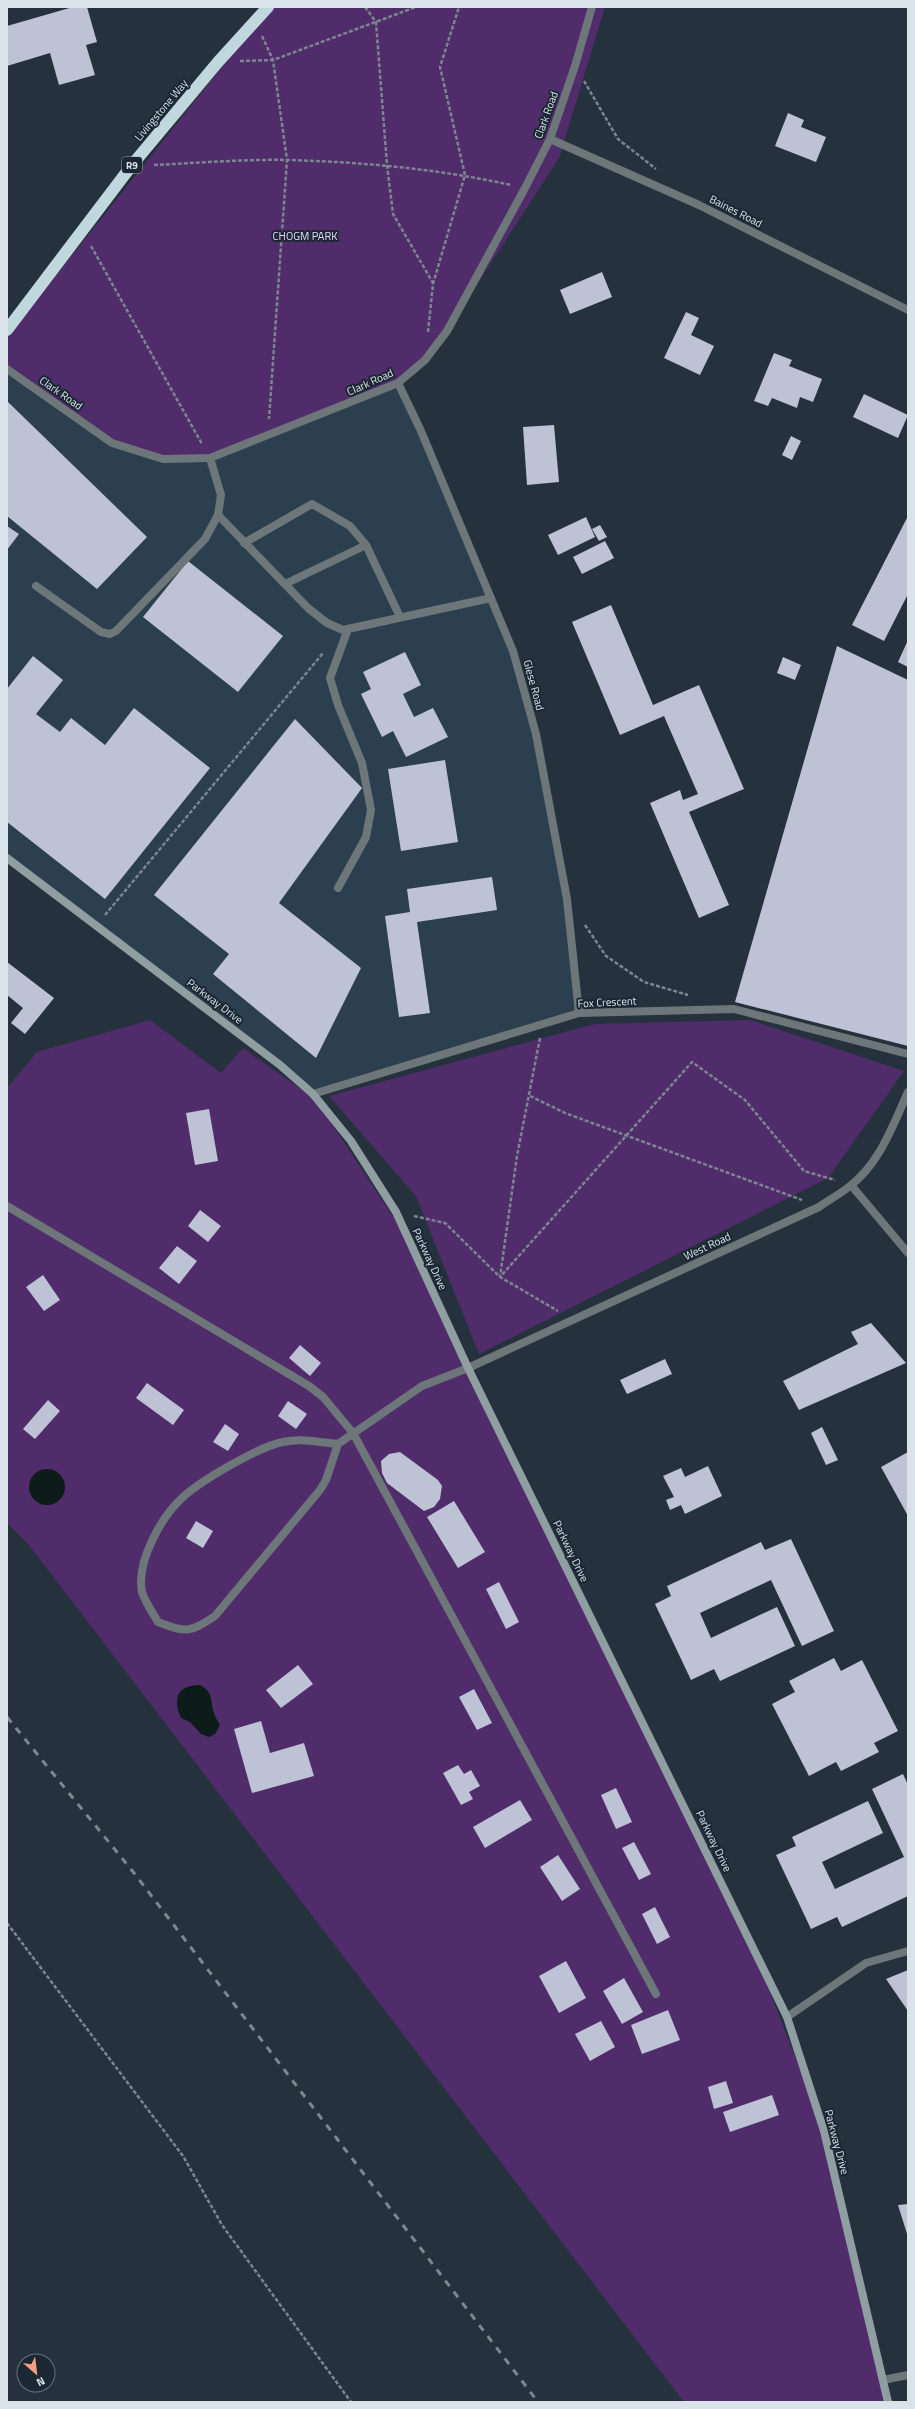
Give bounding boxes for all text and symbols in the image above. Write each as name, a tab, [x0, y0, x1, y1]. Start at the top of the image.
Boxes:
street label: Livingstone Way	[130, 75, 192, 144]
street label: Clark Road	[530, 89, 562, 141]
road number: R9	[122, 157, 142, 173]
street label: Baines Road	[707, 191, 765, 231]
park label: CHOGM PARK	[273, 228, 338, 244]
street label: Clark Road	[344, 365, 396, 399]
street label: Clark Road	[36, 372, 86, 414]
street label: Glese Road	[520, 658, 548, 712]
street label: Parkway Drive	[184, 975, 247, 1028]
street label: Fox Crescent	[577, 992, 637, 1012]
street label: Parkway Drive	[409, 1225, 452, 1293]
street label: West Road	[681, 1228, 733, 1264]
street label: Parkway Drive	[549, 1518, 593, 1585]
street label: Parkway Drive	[692, 1808, 736, 1875]
street label: Parkway Drive	[821, 2108, 853, 2177]
north arrow	[16, 2353, 56, 2393]
text: N	[34, 2373, 48, 2391]

